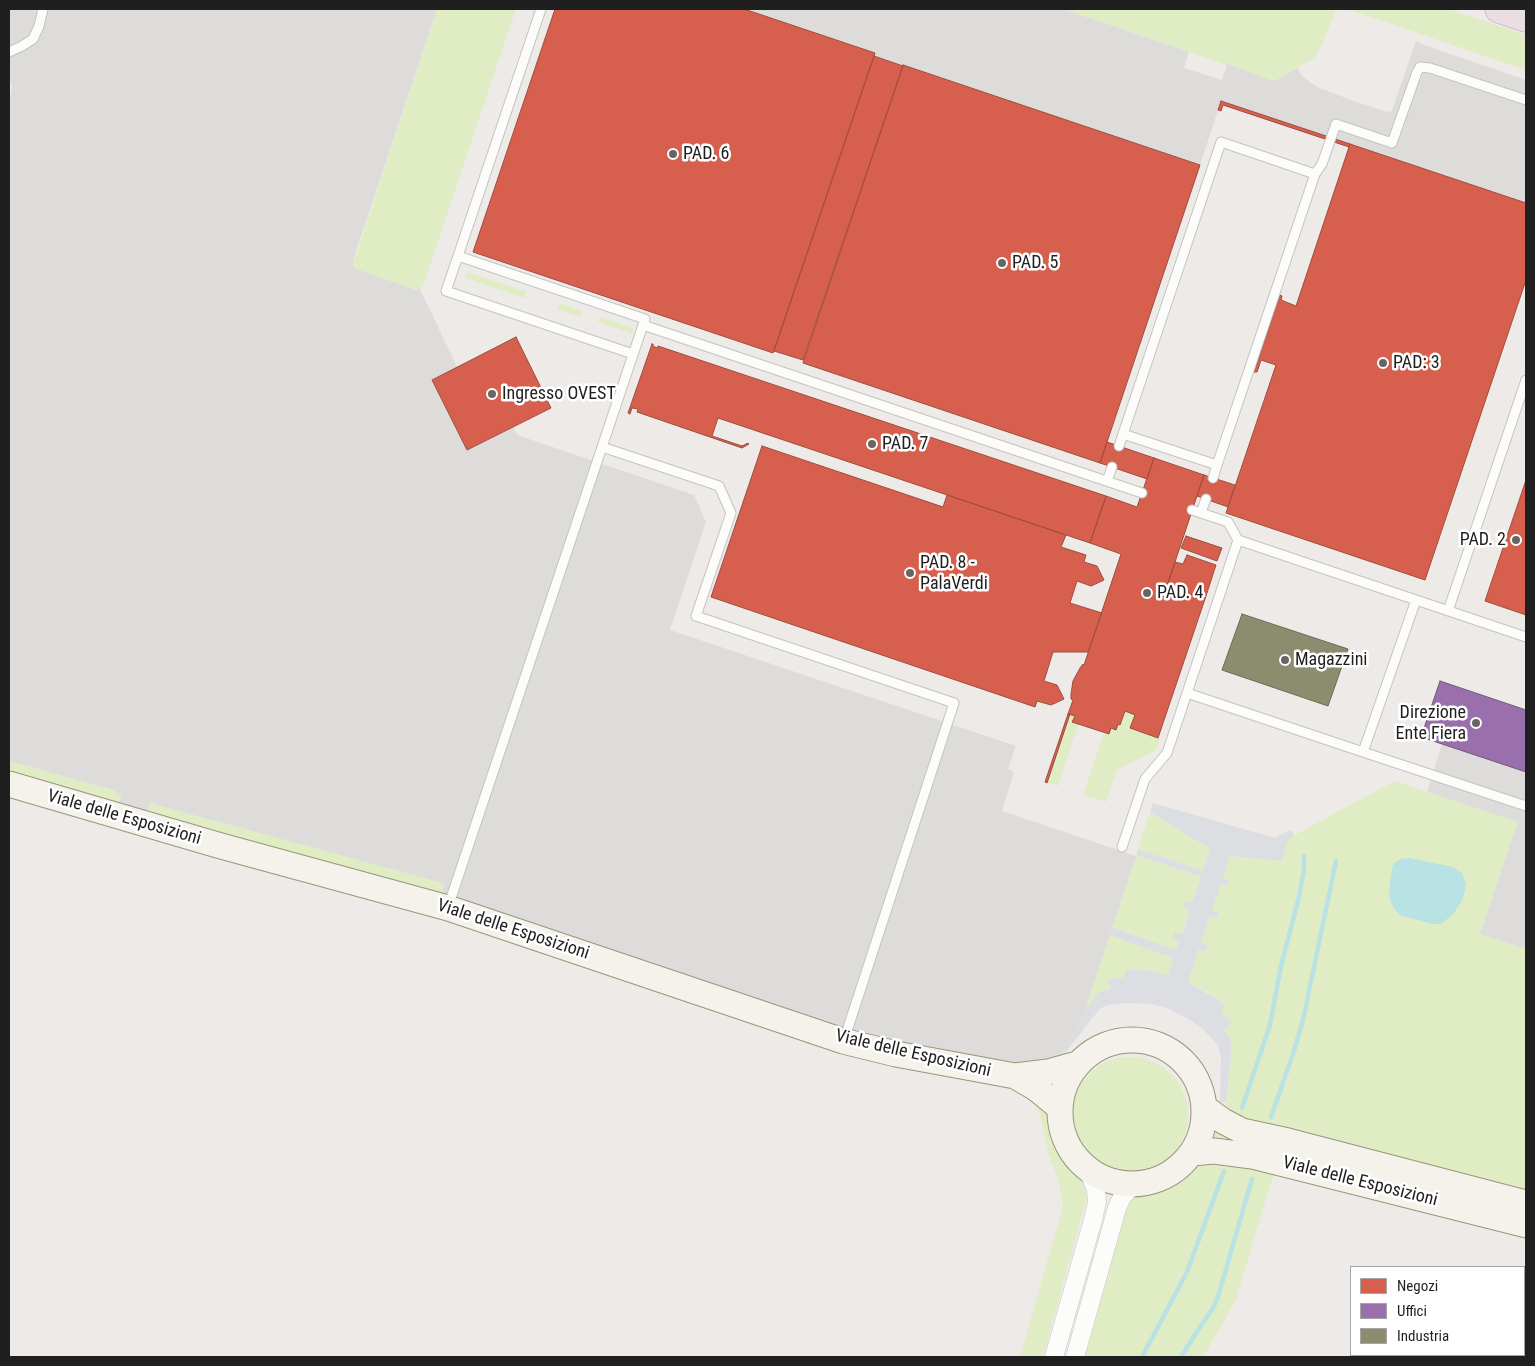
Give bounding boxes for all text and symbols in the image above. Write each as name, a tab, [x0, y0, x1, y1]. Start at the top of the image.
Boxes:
place label: PAD. 6	[683, 143, 729, 165]
marker: PAD. 6	[667, 148, 679, 160]
place label: PAD. 5	[1012, 252, 1058, 274]
marker: PAD. 5	[996, 257, 1008, 269]
place label: PAD: 3	[1393, 352, 1440, 374]
marker: PAD: 3	[1377, 357, 1389, 369]
place label: Ingresso OVEST	[502, 383, 616, 405]
marker: Ingresso OVEST	[486, 388, 498, 400]
place label: PAD. 7	[882, 433, 928, 455]
marker: PAD. 7	[866, 438, 878, 450]
place label: PAD. 2	[1460, 529, 1506, 551]
marker: PAD. 2	[1510, 534, 1522, 546]
place label: PAD. 8 - PalaVerdi	[920, 552, 988, 594]
marker: PAD. 8 - PalaVerdi	[904, 567, 916, 579]
place label: PAD. 4	[1157, 582, 1203, 604]
marker: PAD. 4	[1141, 587, 1153, 599]
place label: Magazzini	[1295, 649, 1368, 671]
marker: Magazzini	[1279, 654, 1291, 666]
place label: Direzione Ente Fiera	[1395, 702, 1466, 744]
marker: Direzione Ente Fiera	[1470, 717, 1482, 729]
street label: Viale delle Esposizioni	[45, 786, 203, 850]
street label: Viale delle Esposizioni	[434, 895, 592, 965]
street label: Viale delle Esposizioni	[833, 1026, 993, 1082]
street label: Viale delle Esposizioni	[1280, 1152, 1440, 1212]
legend	[1350, 1266, 1525, 1356]
text: Negozi	[1397, 1277, 1438, 1295]
text: Uffici	[1397, 1302, 1427, 1320]
text: Industria	[1397, 1327, 1449, 1345]

